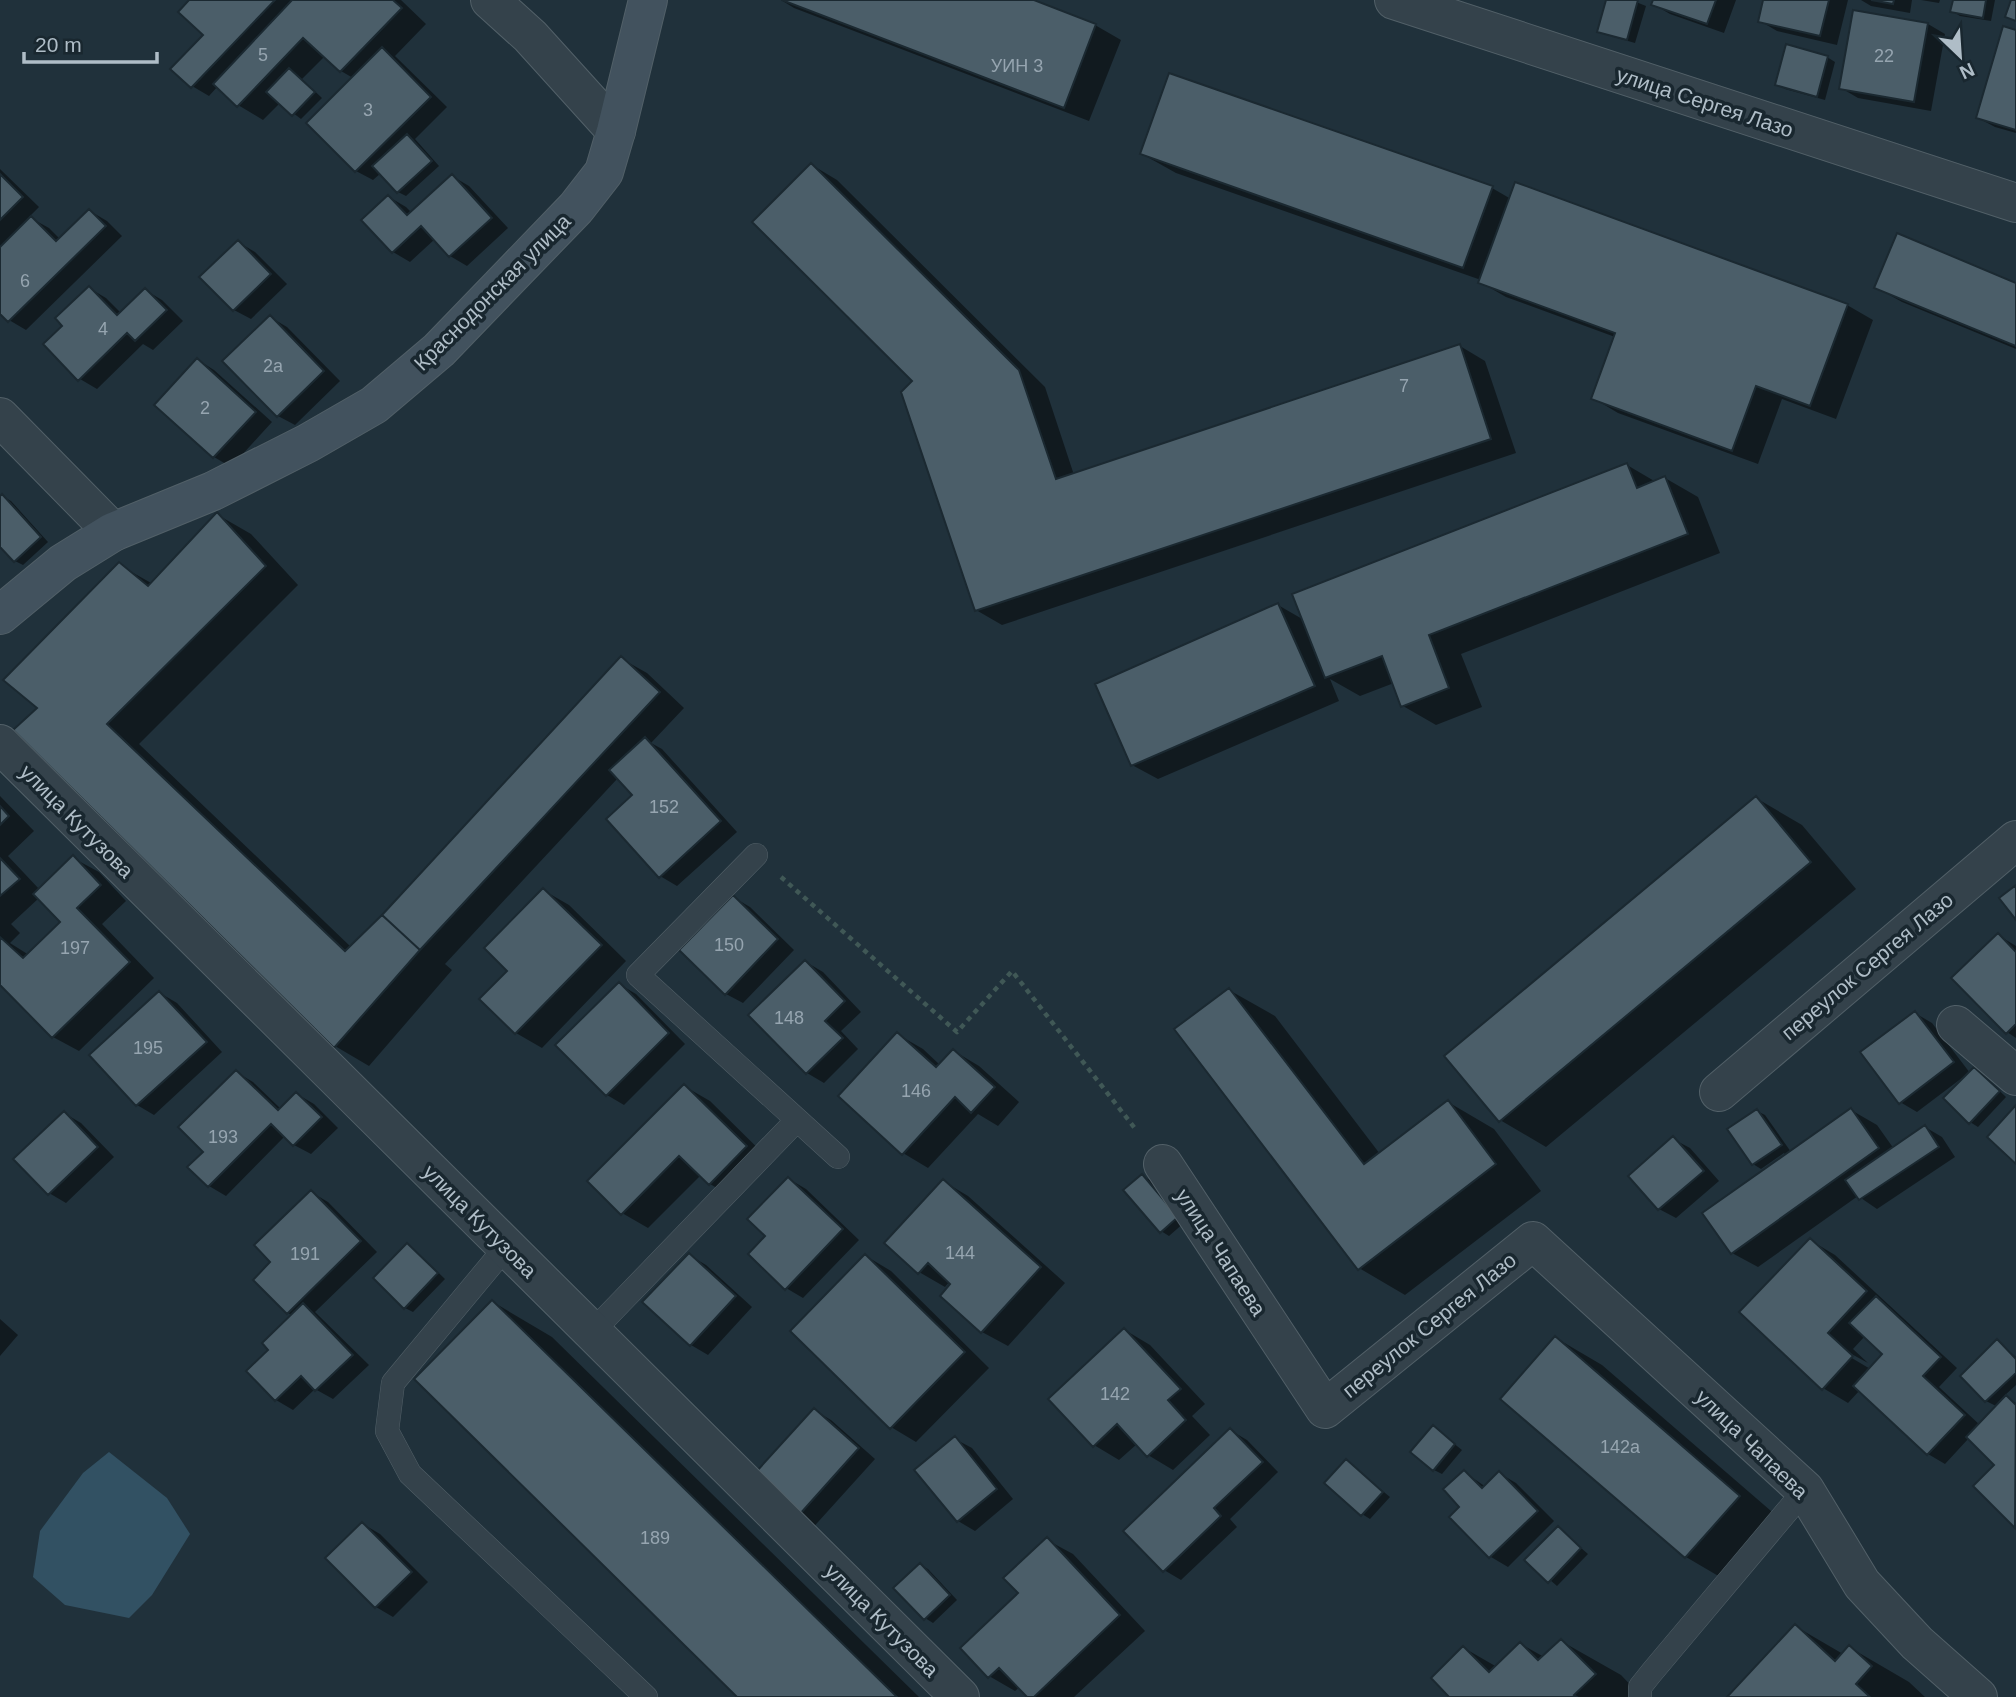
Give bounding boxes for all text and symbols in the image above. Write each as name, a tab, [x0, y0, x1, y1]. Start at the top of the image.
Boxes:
scale bar	[24, 21, 158, 65]
north arrow	[1925, 21, 1995, 91]
text: 20 m	[35, 33, 82, 56]
house number: 5	[258, 45, 268, 65]
house number: 22	[1874, 46, 1894, 66]
house number: УИН 3	[991, 56, 1043, 76]
text: N	[1956, 59, 1978, 83]
street label: улица Сергея Лазо	[1614, 63, 1796, 141]
house number: 3	[363, 100, 373, 120]
street label: Краснодонская улица	[409, 209, 575, 375]
house number: 6	[20, 271, 30, 291]
house number: 4	[98, 319, 108, 339]
house number: 2а	[263, 356, 284, 376]
house number: 7	[1399, 376, 1409, 396]
house number: 2	[200, 398, 210, 418]
street label: улица Кутузова	[16, 760, 139, 883]
house number: 152	[649, 797, 679, 817]
street label: переулок Сергея Лазо	[1777, 888, 1957, 1044]
house number: 150	[714, 935, 744, 955]
house number: 197	[60, 938, 90, 958]
house number: 148	[774, 1008, 804, 1028]
house number: 195	[133, 1038, 163, 1058]
house number: 146	[901, 1081, 931, 1101]
house number: 193	[208, 1127, 238, 1147]
street label: улица Кутузова	[419, 1160, 542, 1283]
street label: улица Чапаева	[1171, 1184, 1271, 1320]
house number: 144	[945, 1243, 975, 1263]
house number: 191	[290, 1244, 320, 1264]
street label: переулок Сергея Лазо	[1338, 1248, 1520, 1402]
house number: 142	[1100, 1384, 1130, 1404]
street label: улица Чапаева	[1691, 1385, 1813, 1503]
house number: 142а	[1600, 1437, 1641, 1457]
house number: 189	[640, 1528, 670, 1548]
street label: улица Кутузова	[821, 1559, 944, 1682]

